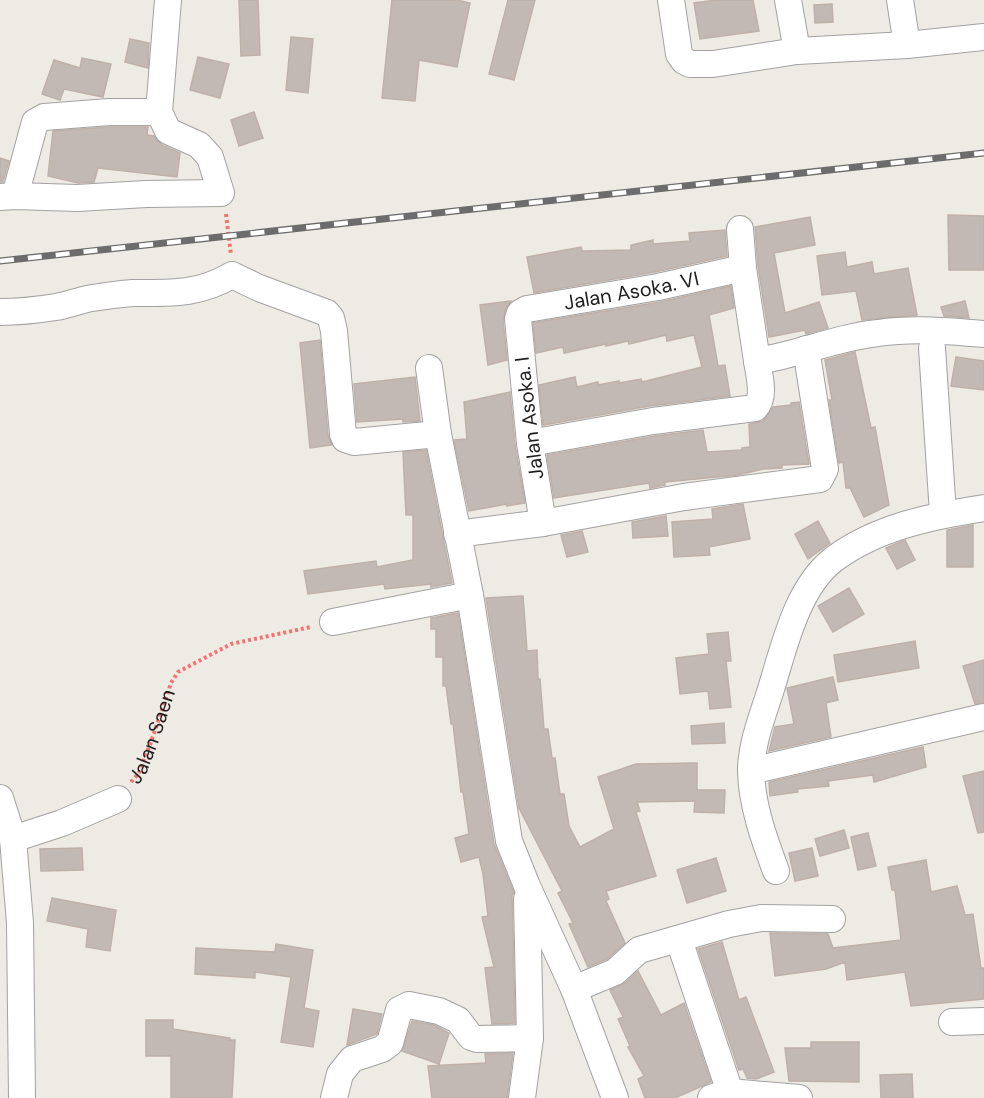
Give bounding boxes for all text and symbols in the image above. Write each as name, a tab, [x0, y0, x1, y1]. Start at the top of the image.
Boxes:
street label: Jalan Asoka. VI	[562, 265, 701, 316]
street label: Jalan Asoka. I	[509, 355, 549, 481]
street label: Jalan Saen	[122, 686, 181, 789]

